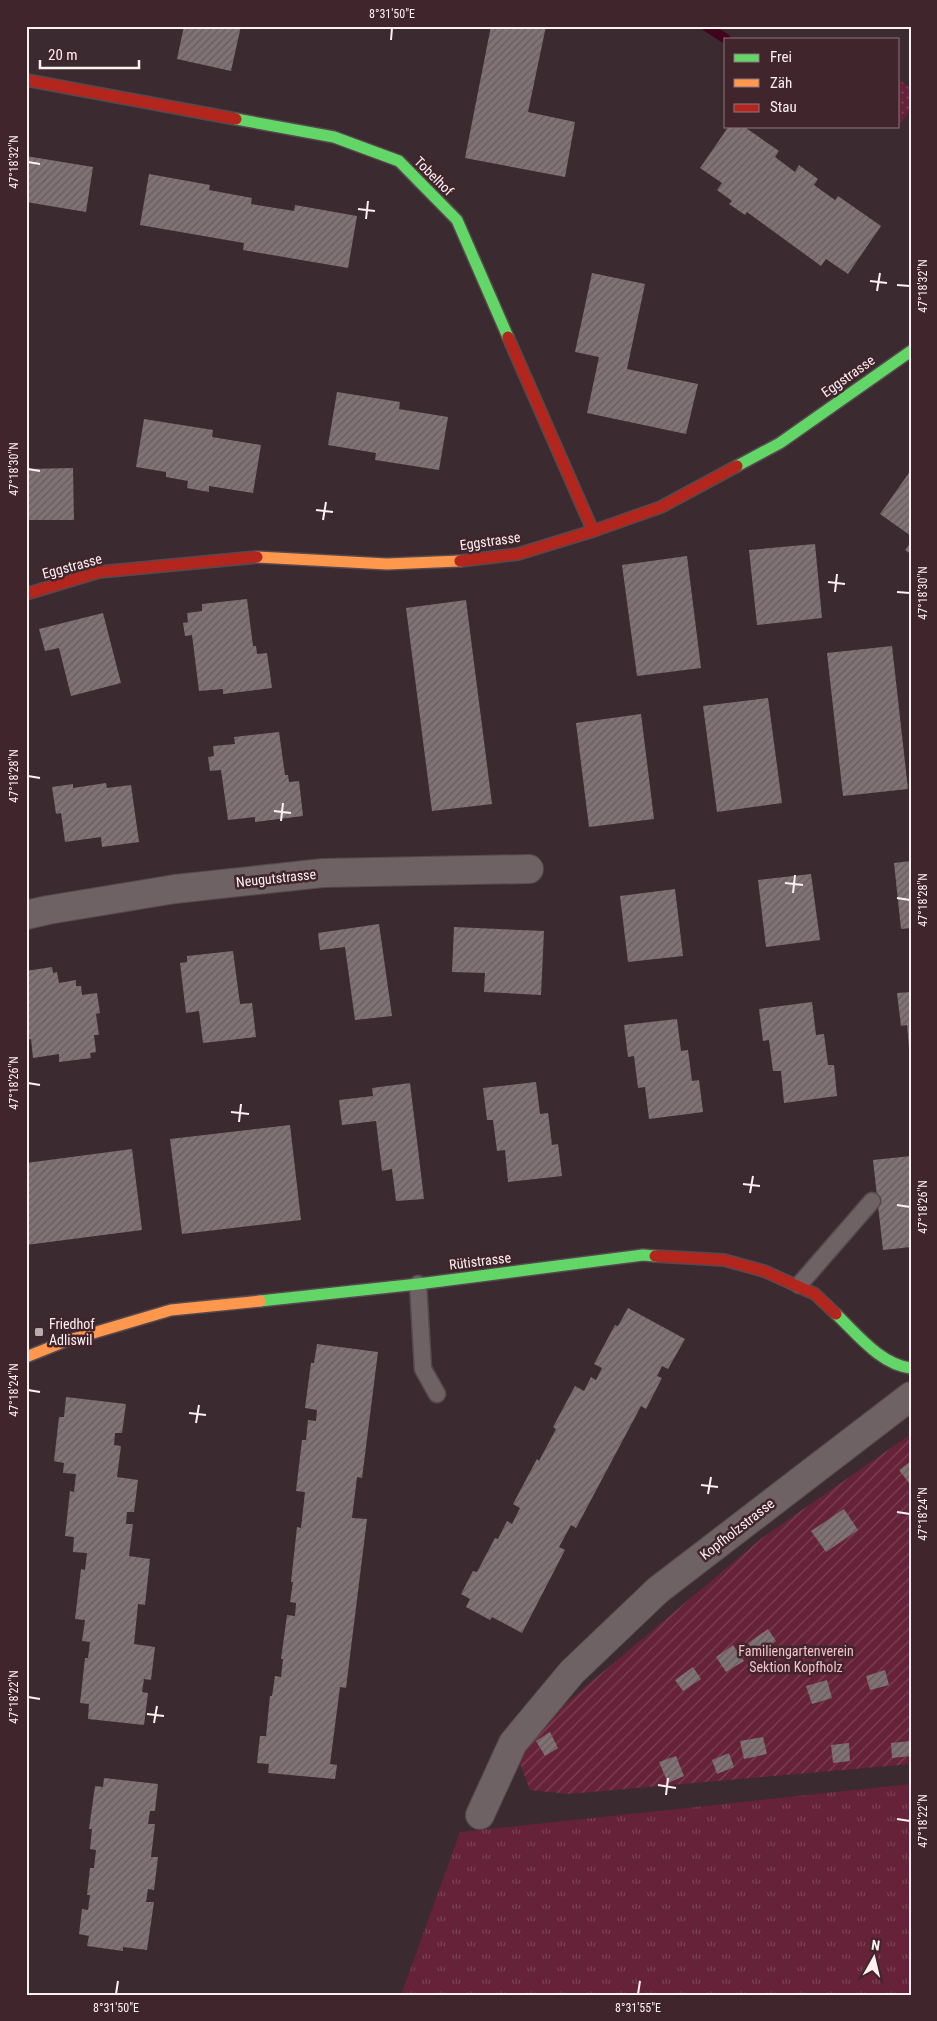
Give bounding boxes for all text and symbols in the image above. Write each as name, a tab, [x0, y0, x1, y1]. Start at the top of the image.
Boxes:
text: 8°31'50"E	[369, 7, 415, 21]
scale bar	[40, 38, 139, 70]
legend	[724, 38, 900, 128]
text: 20 m	[48, 46, 78, 64]
text: Frei	[770, 48, 792, 66]
text: Zäh	[770, 74, 792, 92]
text: Stau	[770, 98, 797, 116]
text: 47°18'32"N	[7, 135, 21, 189]
street label: Tobelhof	[411, 153, 457, 199]
text: 47°18'32"N	[916, 259, 930, 313]
street label: Eggstrasse	[818, 352, 878, 400]
text: 47°18'30"N	[7, 442, 21, 496]
street label: Eggstrasse	[459, 529, 522, 553]
street label: Eggstrasse	[40, 550, 104, 582]
text: 47°18'30"N	[916, 566, 930, 620]
text: 47°18'28"N	[7, 749, 21, 803]
street label: Neugutstrasse	[235, 866, 317, 890]
text: 47°18'28"N	[916, 873, 930, 927]
text: 47°18'26"N	[7, 1056, 21, 1110]
text: 47°18'26"N	[916, 1180, 930, 1234]
street label: Rütistrasse	[448, 1249, 512, 1273]
place label: Friedhof Adliswil	[49, 1316, 95, 1348]
marker: Friedhof Adliswil	[33, 1326, 45, 1338]
text: 47°18'24"N	[7, 1363, 21, 1417]
text: 47°18'24"N	[916, 1487, 930, 1541]
street label: Kopfholzstrasse	[697, 1495, 778, 1563]
park label: Familiengartenverein Sektion Kopfholz	[738, 1643, 854, 1675]
text: 47°18'22"N	[7, 1670, 21, 1724]
text: 47°18'22"N	[916, 1794, 930, 1848]
north arrow	[850, 1934, 900, 1984]
text: N	[870, 1937, 881, 1954]
text: 8°31'50"E	[93, 2001, 139, 2015]
text: 8°31'55"E	[615, 2001, 661, 2015]

